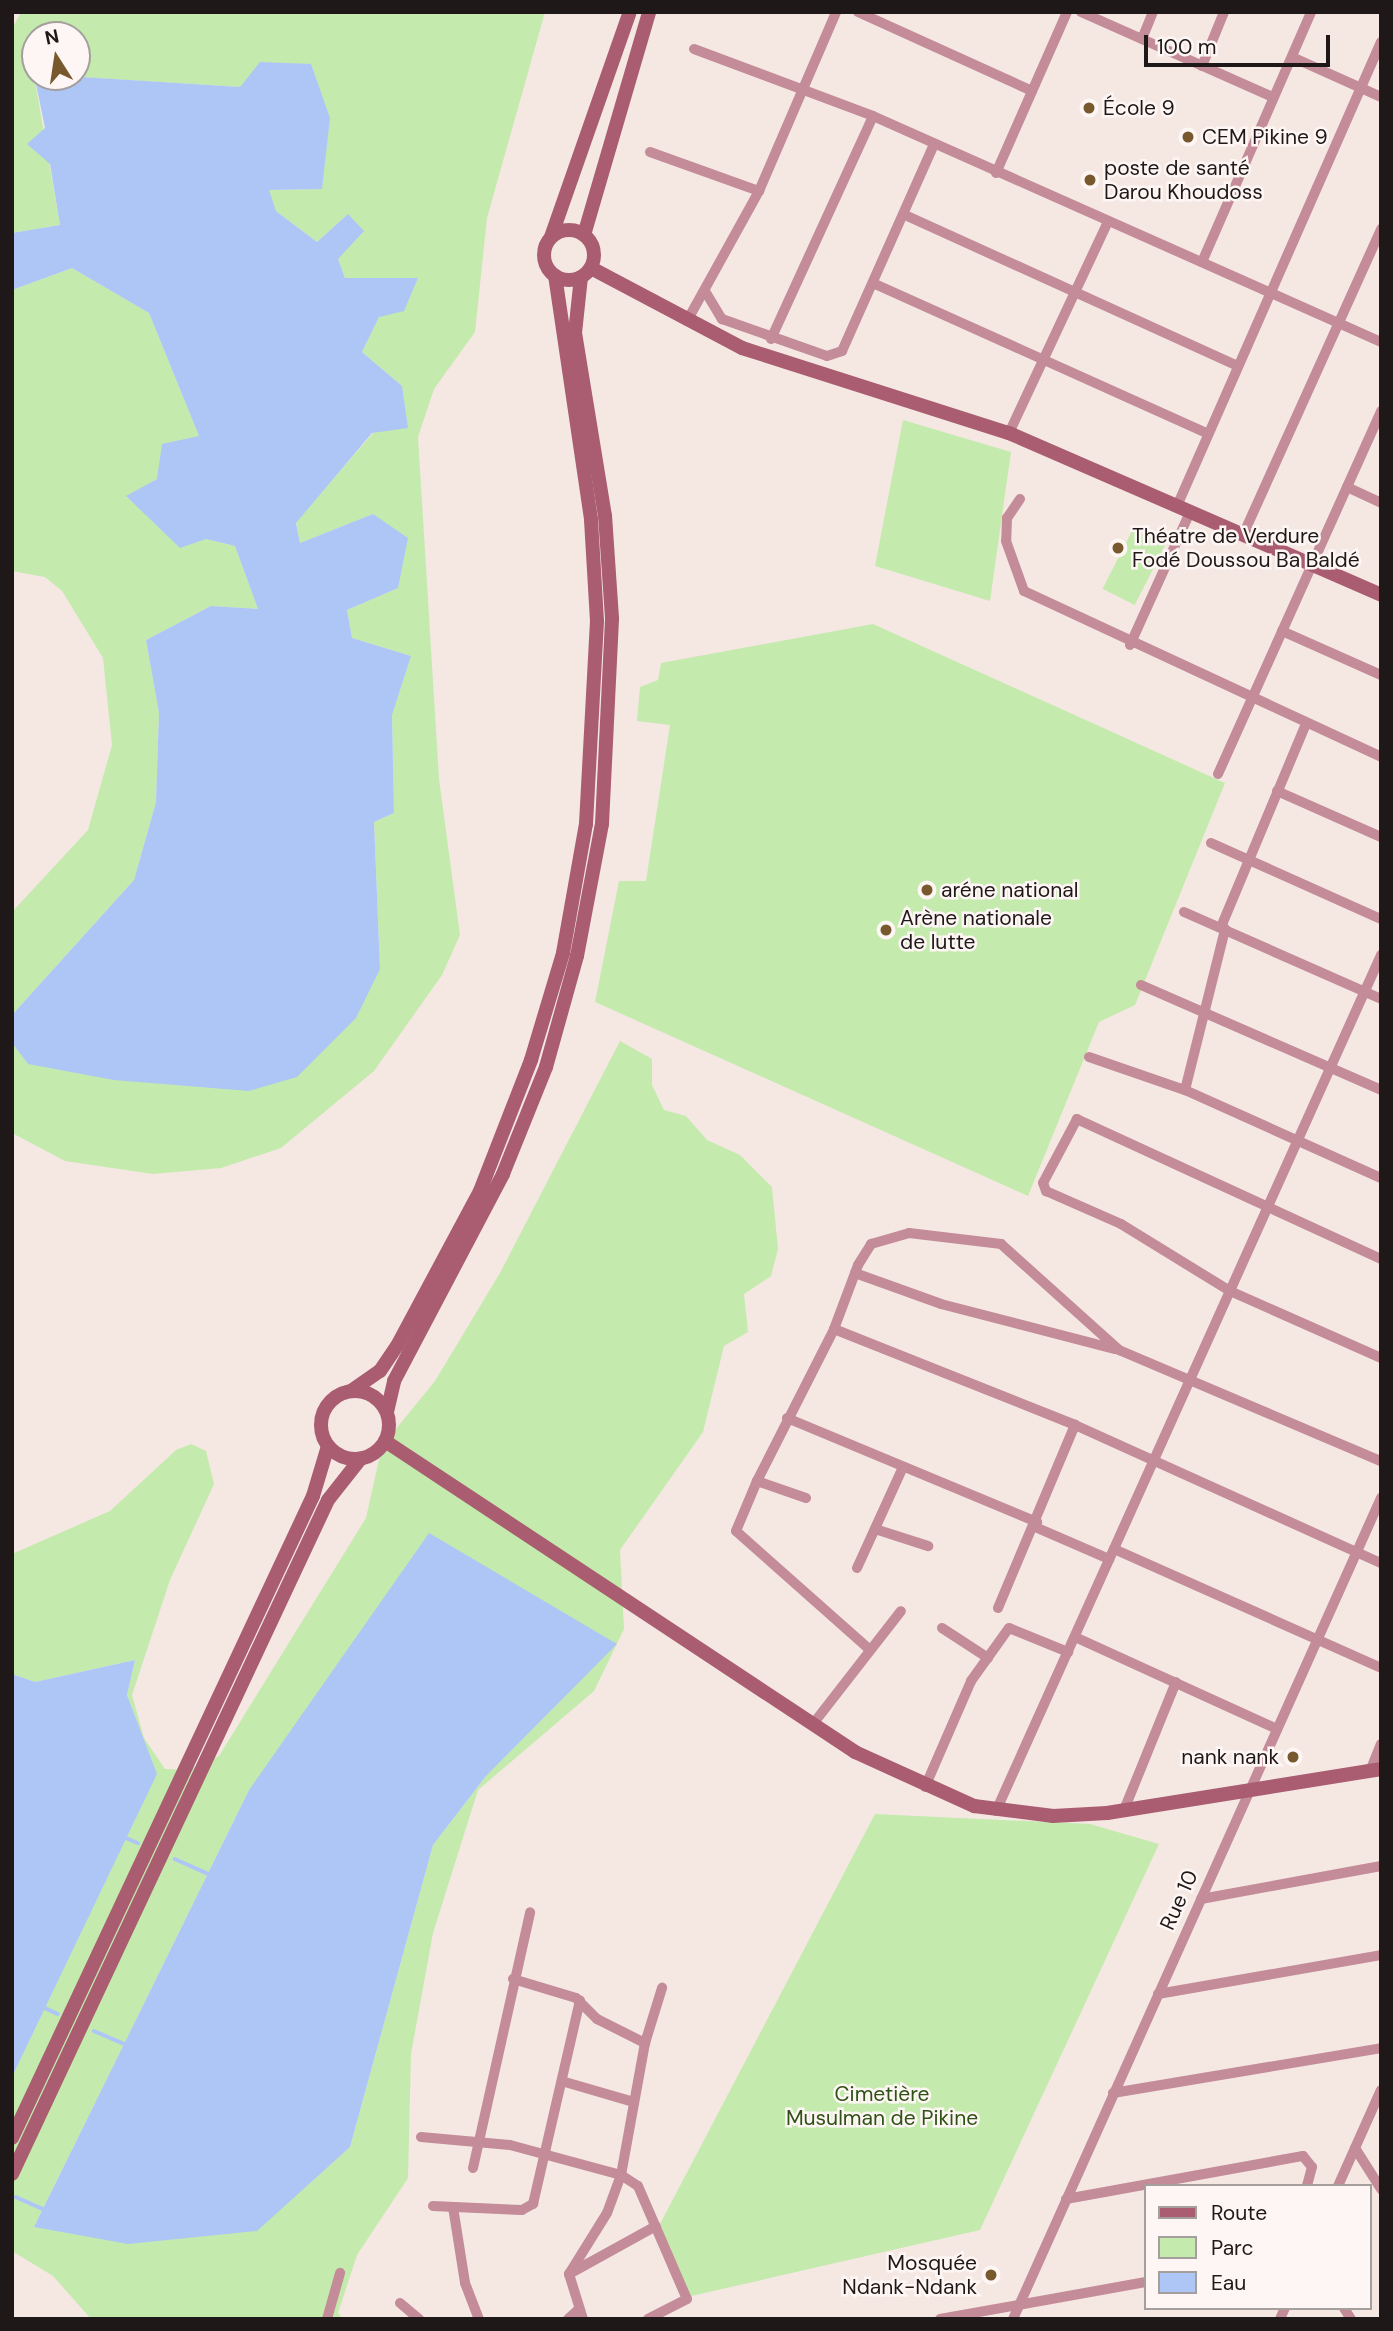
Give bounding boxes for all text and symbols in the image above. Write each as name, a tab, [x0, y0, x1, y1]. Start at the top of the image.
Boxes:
north arrow	[21, 21, 91, 91]
scale bar	[1148, 21, 1334, 65]
text: N	[43, 23, 61, 51]
text: 100 m	[1157, 33, 1217, 61]
place label: École 9	[1103, 95, 1175, 121]
marker: École 9	[1081, 100, 1097, 116]
place label: CEM Pikine 9	[1202, 124, 1328, 150]
marker: CEM Pikine 9	[1180, 129, 1196, 145]
place label: poste de santé Darou Khoudoss	[1104, 155, 1263, 205]
marker: poste de santé Darou Khoudoss	[1082, 172, 1098, 188]
place label: Théatre de Verdure Fodé Doussou Ba Baldé	[1132, 523, 1360, 573]
marker: Théatre de Verdure Fodé Doussou Ba Baldé	[1110, 540, 1126, 556]
place label: aréne national	[941, 877, 1078, 903]
marker: aréne national	[919, 882, 935, 898]
place label: Arène nationale de lutte	[900, 905, 1052, 955]
marker: Arène nationale de lutte	[878, 922, 894, 938]
place label: nank nank	[1181, 1744, 1279, 1770]
marker: nank nank	[1285, 1749, 1301, 1765]
street label: Rue 10	[1155, 1866, 1203, 1934]
park label: Cimetière Musulman de Pikine	[786, 2081, 978, 2131]
legend	[1144, 2184, 1372, 2310]
text: Route	[1211, 2199, 1267, 2227]
text: Parc	[1211, 2234, 1254, 2262]
place label: Mosquée Ndank-Ndank	[842, 2250, 977, 2300]
marker: Mosquée Ndank-Ndank	[983, 2267, 999, 2283]
text: Eau	[1211, 2269, 1246, 2297]

